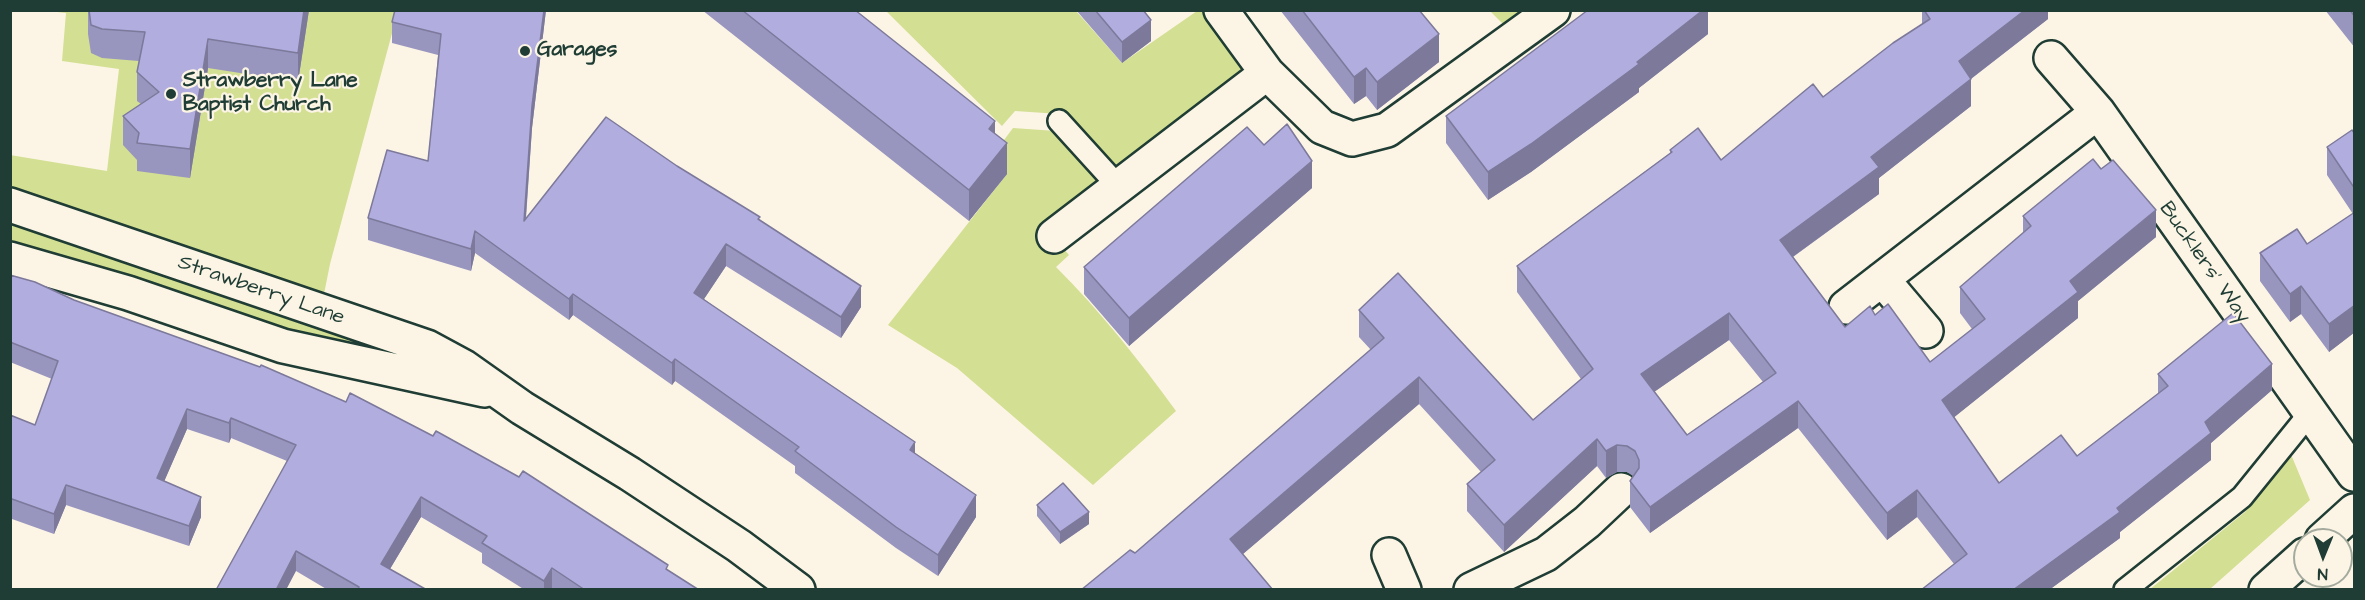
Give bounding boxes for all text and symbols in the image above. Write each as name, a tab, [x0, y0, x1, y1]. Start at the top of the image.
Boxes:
place label: Garages	[537, 38, 617, 64]
marker: Garages	[518, 44, 532, 58]
place label: Strawberry Lane Baptist Church	[183, 69, 358, 119]
marker: Strawberry Lane Baptist Church	[164, 87, 178, 101]
street label: Bucklers' Way	[2153, 197, 2255, 329]
street label: Strawberry Lane	[174, 251, 348, 331]
north arrow	[2293, 528, 2353, 588]
text: N	[2318, 563, 2328, 585]

